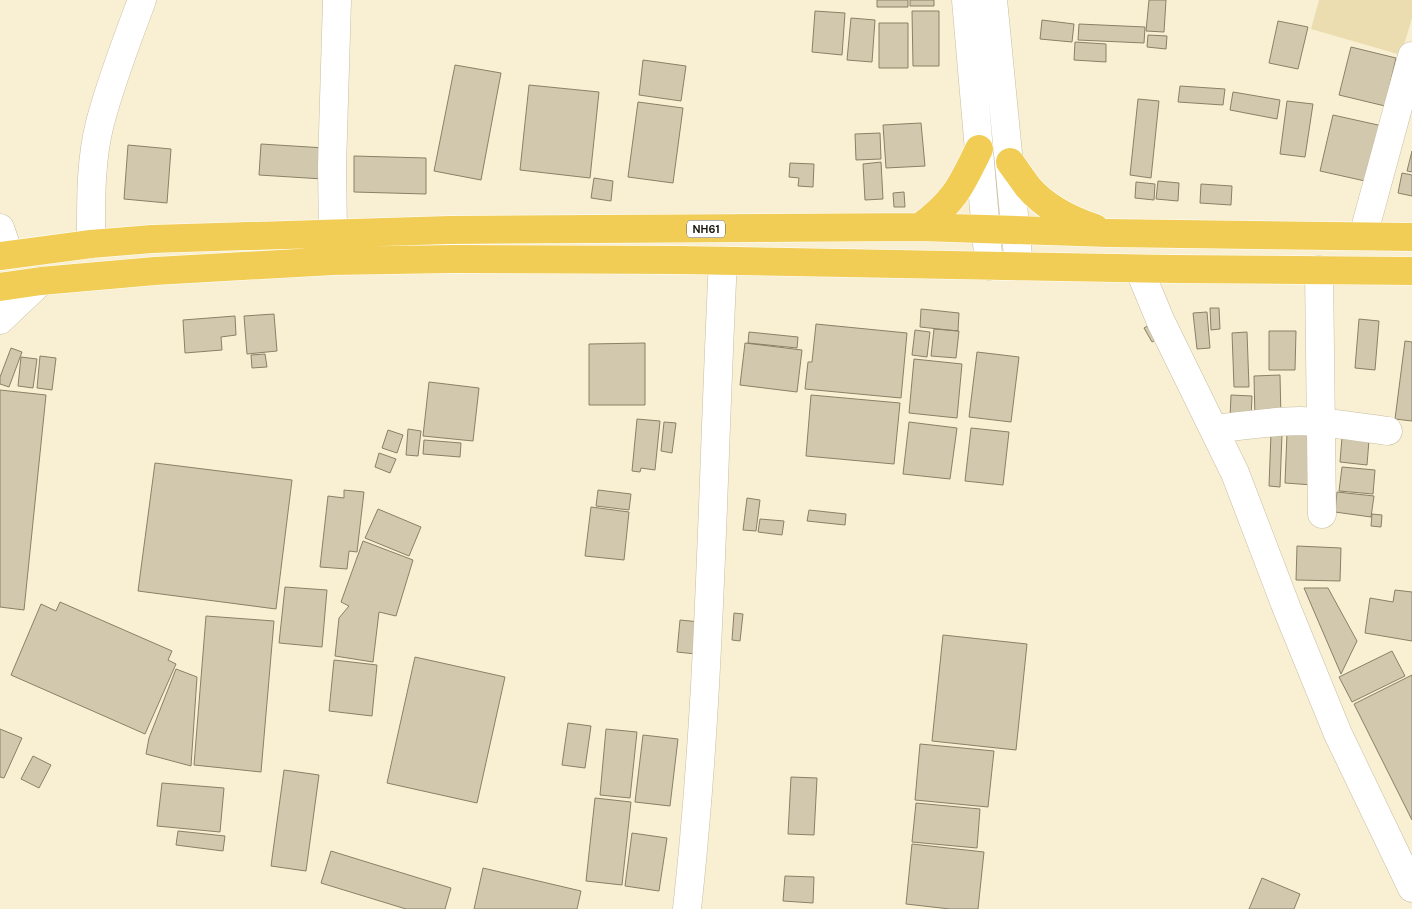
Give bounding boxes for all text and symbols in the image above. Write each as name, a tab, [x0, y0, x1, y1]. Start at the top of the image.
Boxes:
road number: NH61	[687, 220, 725, 238]

